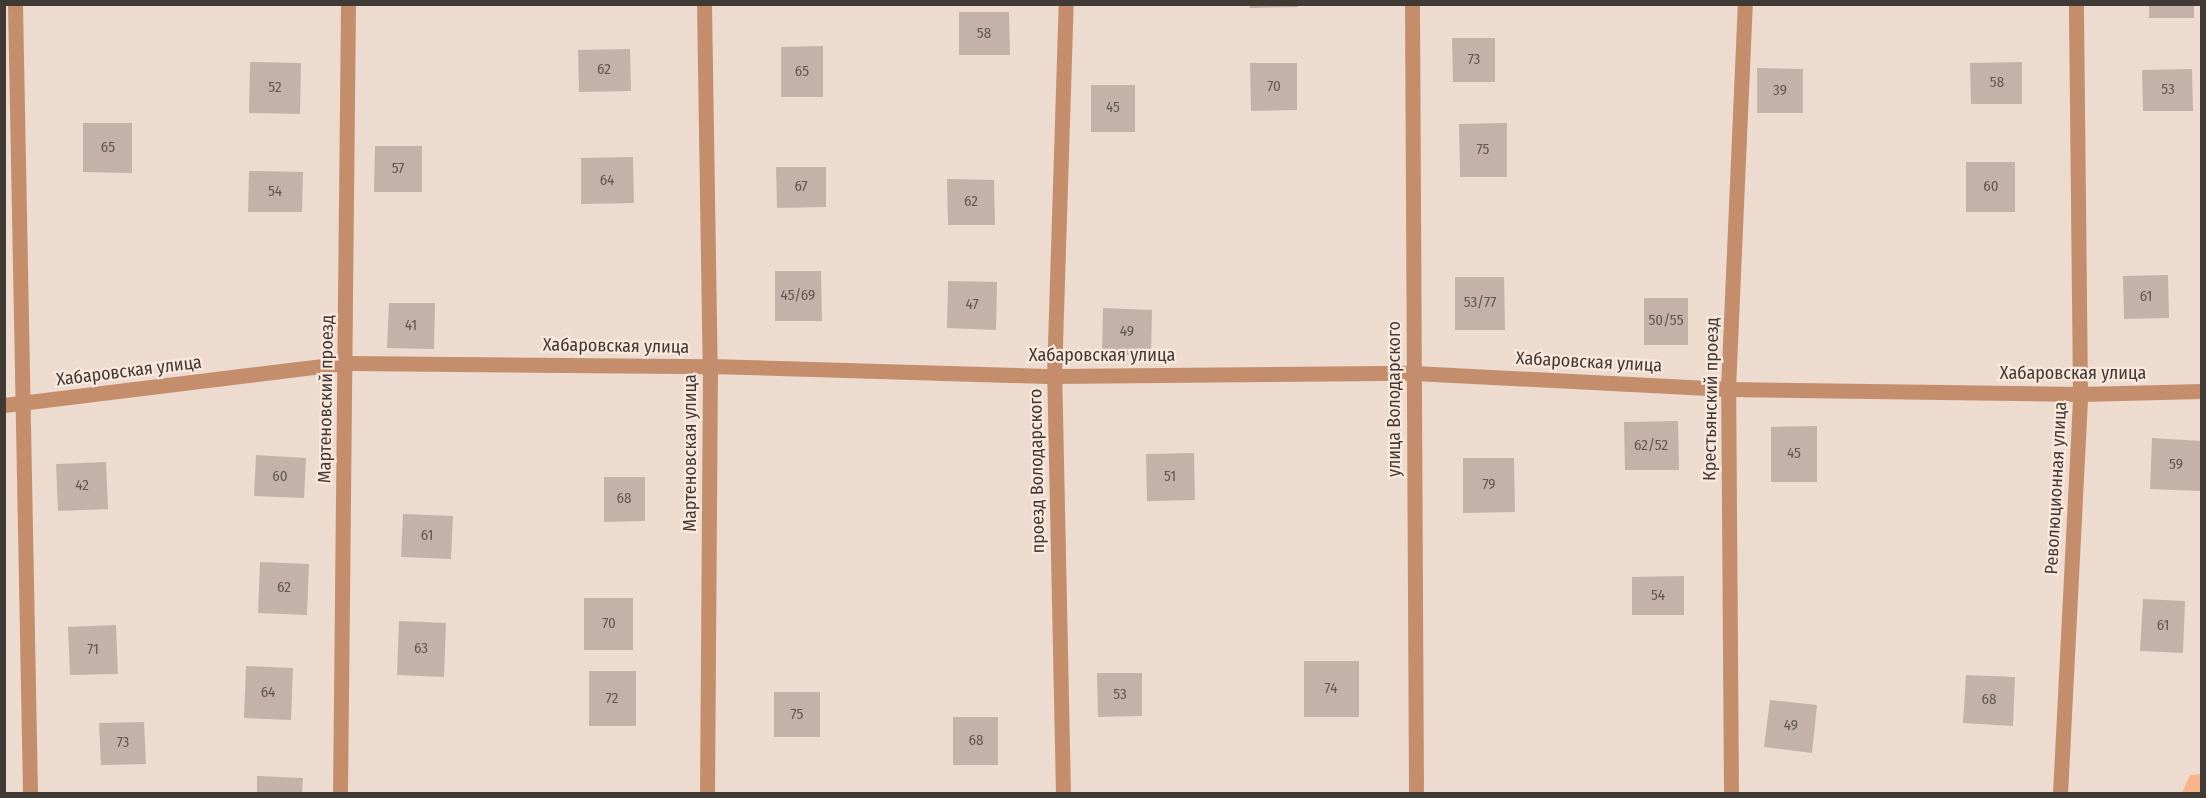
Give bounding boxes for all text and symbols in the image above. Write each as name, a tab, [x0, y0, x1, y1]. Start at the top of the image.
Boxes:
house number: 58	[977, 25, 991, 43]
house number: 73	[1468, 51, 1480, 69]
house number: 62	[597, 61, 611, 79]
house number: 65	[795, 63, 809, 81]
house number: 58	[1990, 74, 2004, 92]
house number: 70	[1267, 78, 1281, 96]
house number: 52	[268, 79, 282, 97]
house number: 53	[2161, 81, 2175, 99]
house number: 39	[1773, 82, 1787, 100]
house number: 45	[1106, 99, 1120, 117]
house number: 65	[101, 139, 115, 157]
house number: 75	[1477, 141, 1489, 159]
house number: 57	[392, 160, 404, 178]
house number: 64	[600, 172, 614, 190]
house number: 67	[794, 178, 808, 196]
house number: 60	[1983, 178, 1999, 196]
house number: 54	[268, 183, 282, 201]
house number: 62	[964, 193, 978, 211]
house number: 45/69	[781, 287, 815, 305]
house number: 61	[2140, 288, 2152, 306]
house number: 53/77	[1464, 294, 1496, 312]
house number: 47	[965, 296, 979, 314]
house number: 50/55	[1648, 312, 1684, 330]
street label: Мартеновский проезд	[314, 315, 338, 483]
house number: 41	[405, 317, 417, 335]
street label: Крестьянский проезд	[1699, 317, 1723, 481]
street label: улица Володарского	[1383, 321, 1405, 477]
house number: 49	[1120, 323, 1134, 341]
street label: Хабаровская улица	[543, 334, 689, 358]
street label: Хабаровская улица	[1029, 344, 1175, 366]
street label: Хабаровская улица	[1515, 347, 1663, 377]
street label: Хабаровская улица	[55, 351, 203, 391]
street label: Хабаровская улица	[2000, 362, 2146, 384]
street label: Мартеновская улица	[679, 374, 701, 532]
street label: проезд Володарского	[1025, 388, 1049, 554]
street label: Революционная улица	[2041, 401, 2071, 575]
house number: 62/52	[1634, 437, 1668, 455]
house number: 45	[1787, 445, 1801, 463]
house number: 59	[2169, 456, 2183, 474]
house number: 60	[272, 468, 288, 486]
house number: 51	[1164, 468, 1176, 486]
house number: 79	[1482, 476, 1496, 494]
house number: 42	[75, 477, 89, 495]
house number: 68	[617, 490, 631, 508]
house number: 61	[421, 527, 433, 545]
house number: 62	[277, 579, 291, 597]
house number: 54	[1651, 587, 1665, 605]
house number: 70	[602, 615, 616, 633]
house number: 61	[2157, 617, 2169, 635]
house number: 63	[414, 640, 428, 658]
house number: 71	[87, 641, 99, 659]
house number: 74	[1325, 680, 1337, 698]
house number: 64	[261, 684, 275, 702]
house number: 53	[1113, 686, 1127, 704]
house number: 72	[606, 690, 618, 708]
house number: 68	[1982, 691, 1996, 709]
house number: 75	[791, 706, 803, 724]
house number: 49	[1784, 717, 1798, 735]
house number: 68	[969, 732, 983, 750]
house number: 73	[117, 734, 129, 752]

